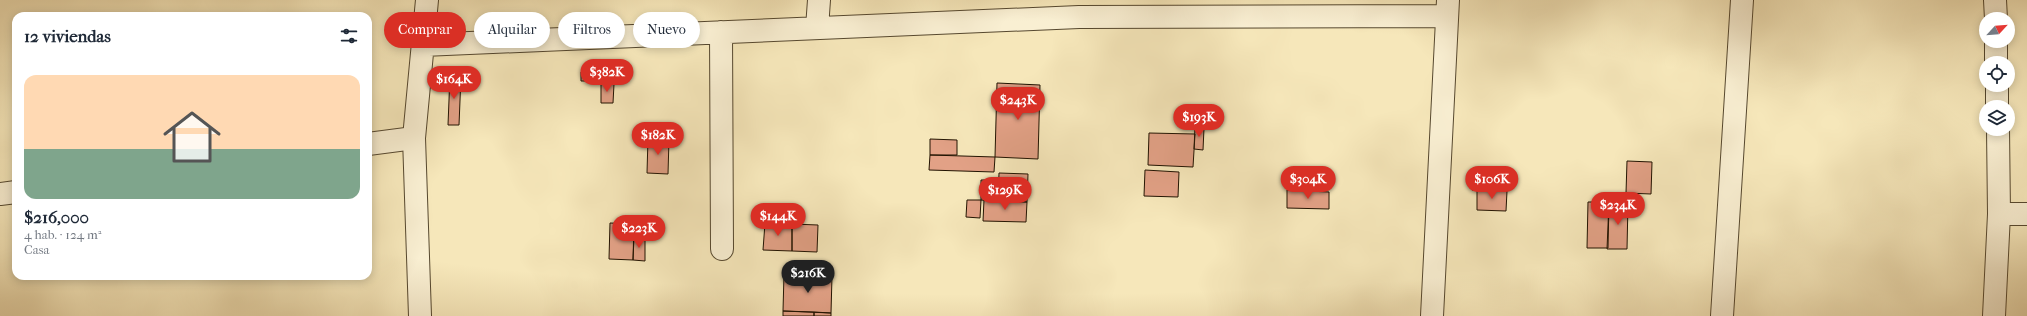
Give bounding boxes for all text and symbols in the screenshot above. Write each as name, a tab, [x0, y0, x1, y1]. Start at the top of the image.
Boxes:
chip: Comprar	[384, 12, 466, 48]
chip: Alquilar	[474, 12, 550, 48]
chip: Filtros	[558, 12, 625, 48]
chip: Nuevo	[633, 12, 700, 48]
north arrow	[1979, 12, 2015, 48]
map controls	[1979, 12, 2015, 136]
icon: filters	[338, 25, 360, 47]
text: 12 viviendas	[24, 26, 111, 46]
button: locate	[1979, 56, 2015, 92]
pin: $382K	[579, 59, 635, 93]
text: $382K	[589, 64, 625, 79]
pin: $164K	[426, 66, 482, 100]
text: $164K	[436, 71, 472, 86]
pin: $243K	[990, 87, 1046, 121]
text: $243K	[1000, 92, 1036, 107]
button: layers	[1979, 100, 2015, 136]
icon: home	[156, 101, 228, 173]
pin: $193K	[1171, 104, 1227, 138]
text: $193K	[1182, 109, 1216, 124]
pin: $182K	[630, 122, 686, 156]
text: $182K	[641, 127, 675, 142]
pin: $304K	[1280, 166, 1336, 200]
pin: $106K	[1464, 166, 1520, 200]
text: $304K	[1290, 171, 1326, 186]
text: $106K	[1474, 171, 1510, 186]
pin: $129K	[977, 177, 1033, 211]
text: $129K	[988, 182, 1022, 197]
pin: $234K	[1590, 192, 1646, 226]
text: $234K	[1600, 197, 1636, 212]
pin: $144K	[750, 203, 806, 237]
text: $216,000	[24, 207, 89, 227]
text: $144K	[760, 208, 796, 223]
pin: $223K	[611, 215, 667, 249]
text: $223K	[621, 220, 657, 235]
text: 4 hab. · 124 m²	[24, 227, 102, 242]
text: Casa	[24, 242, 50, 257]
pin: $216K	[780, 260, 836, 294]
text: $216K	[791, 265, 825, 280]

